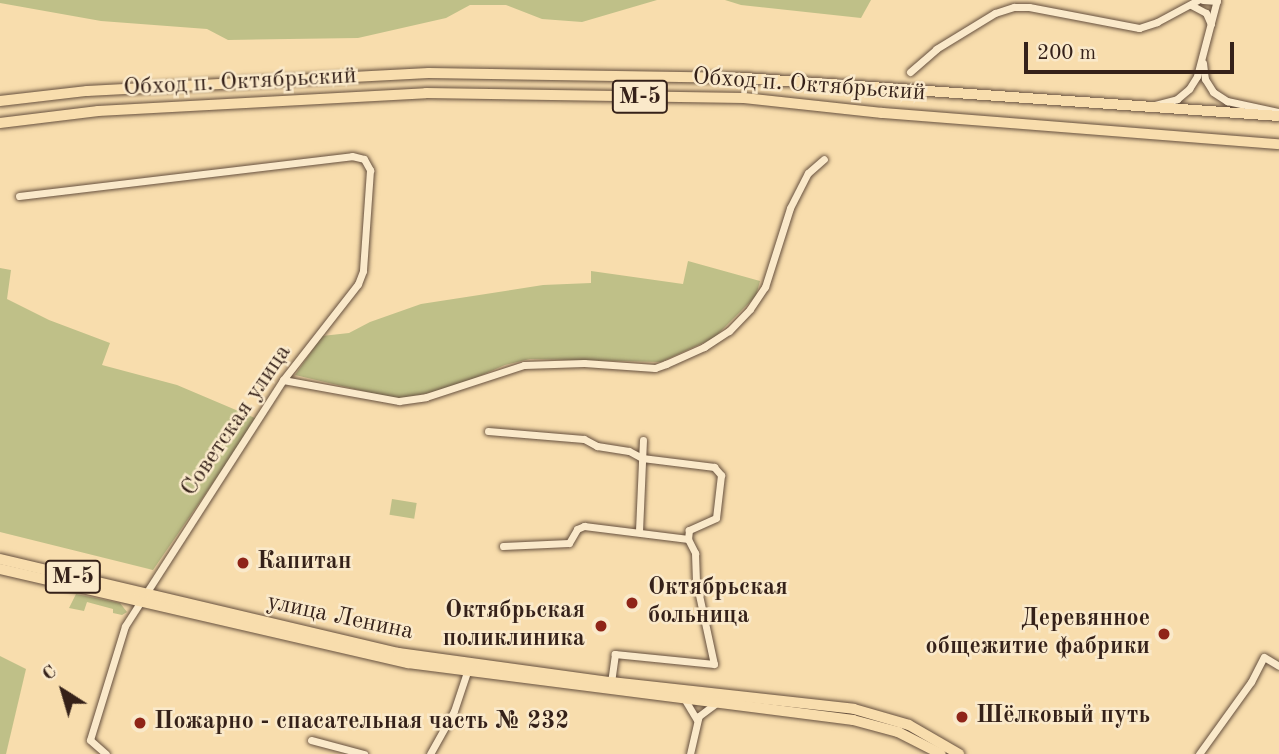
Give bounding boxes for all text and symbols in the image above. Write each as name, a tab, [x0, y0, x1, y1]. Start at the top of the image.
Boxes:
scale bar	[1027, 28, 1237, 72]
text: 200 m	[1037, 43, 1096, 64]
street label: Обход п. Октябрьский	[123, 63, 357, 103]
street label: Обход п. Октябрьский	[692, 63, 926, 109]
road number: М-5	[610, 78, 670, 116]
street label: Советская улица	[176, 340, 298, 502]
place label: Капитан	[257, 549, 352, 577]
marker: Капитан	[235, 555, 251, 571]
road number: М-5	[43, 558, 103, 596]
place label: Октябрьская больница	[648, 575, 788, 631]
street label: улица Ленина	[264, 588, 416, 648]
marker: Октябрьская больница	[622, 593, 642, 613]
place label: Октябрьская поликлиника	[443, 598, 585, 654]
place label: Деревянное общежитие фабрики	[926, 606, 1150, 662]
marker: Октябрьская поликлиника	[591, 616, 611, 636]
marker: Деревянное общежитие фабрики	[1156, 626, 1172, 642]
north arrow	[28, 656, 98, 726]
text: С	[39, 662, 61, 685]
place label: Шёлковый путь	[976, 703, 1150, 731]
place label: Пожарно - спасательная часть № 232	[154, 709, 569, 737]
marker: Шёлковый путь	[954, 709, 970, 725]
marker: Пожарно - спасательная часть № 232	[132, 715, 148, 731]

